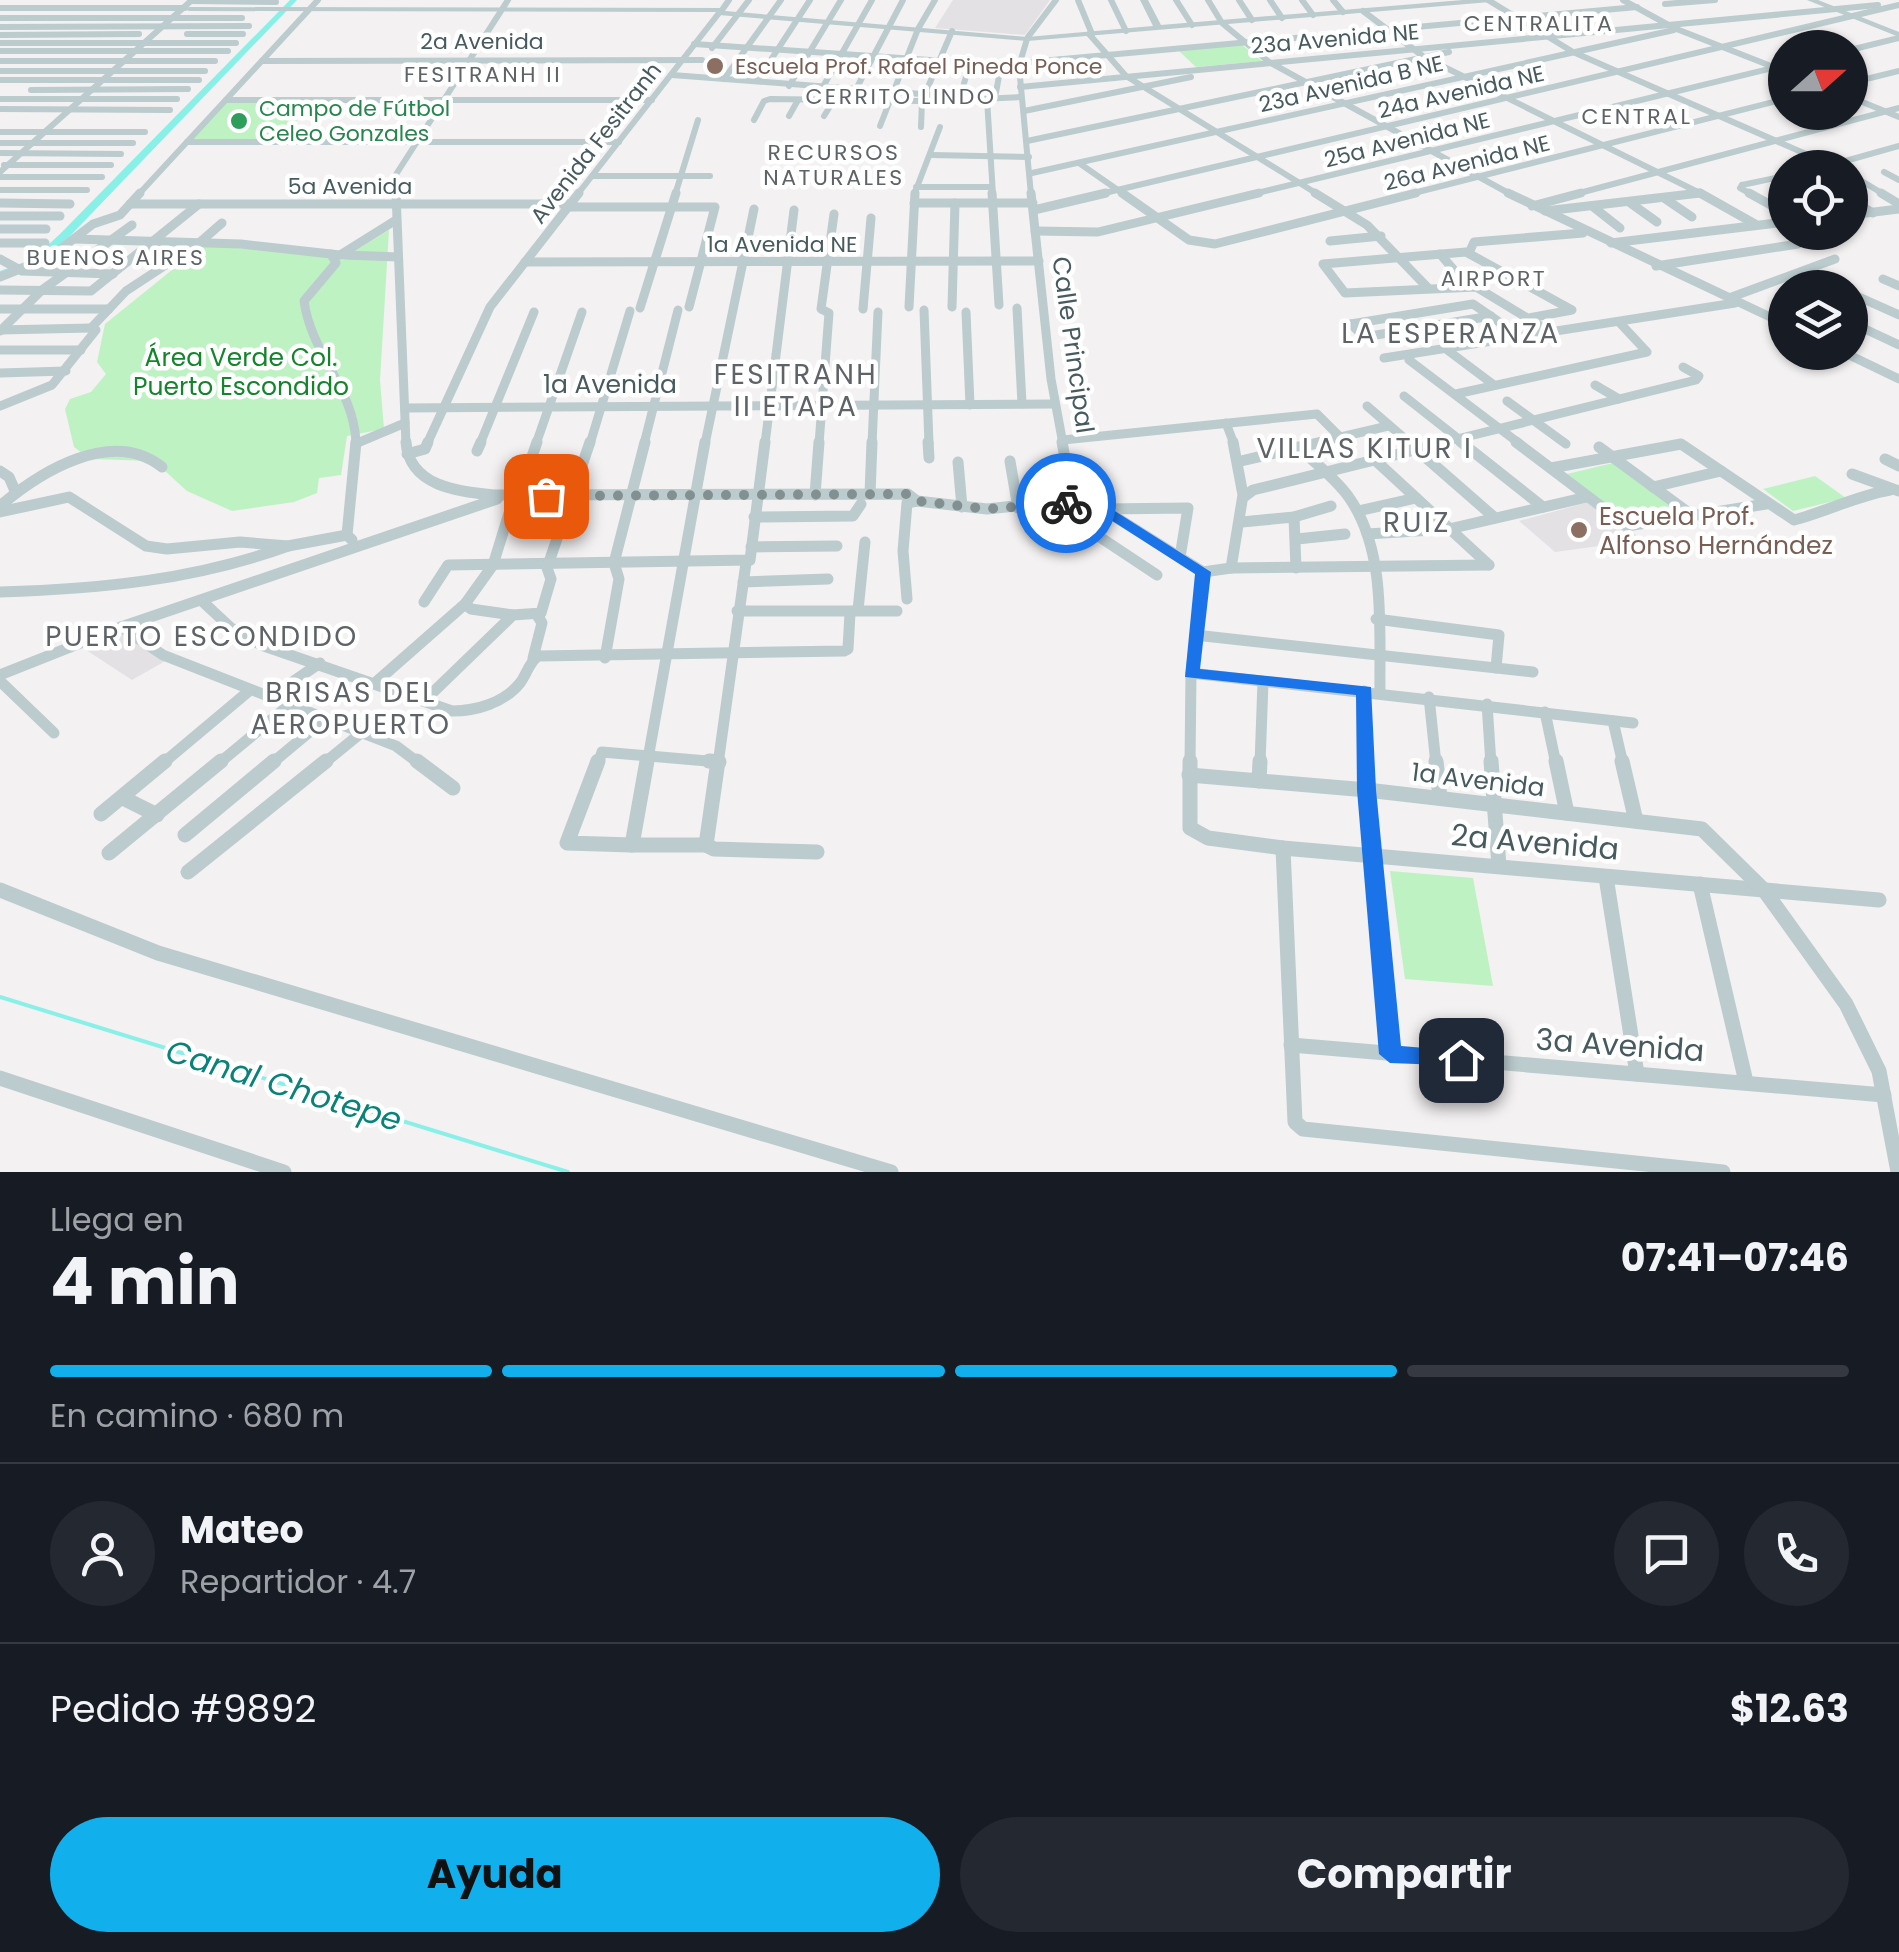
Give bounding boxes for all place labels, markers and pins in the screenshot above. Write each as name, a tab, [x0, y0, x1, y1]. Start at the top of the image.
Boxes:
place label: Escuela Prof. Rafael Pineda Ponce	[735, 51, 1102, 82]
marker: Escuela Prof. Rafael Pineda Ponce	[704, 55, 726, 77]
place label: Campo de Fútbol Celeo Gonzales	[259, 93, 450, 149]
marker: Campo de Fútbol Celeo Gonzales	[228, 110, 250, 132]
pin	[504, 454, 589, 539]
place label: Escuela Prof. Alfonso Hernández	[1599, 499, 1833, 563]
marker: Escuela Prof. Alfonso Hernández	[1568, 519, 1590, 541]
pin	[1419, 1018, 1504, 1103]

